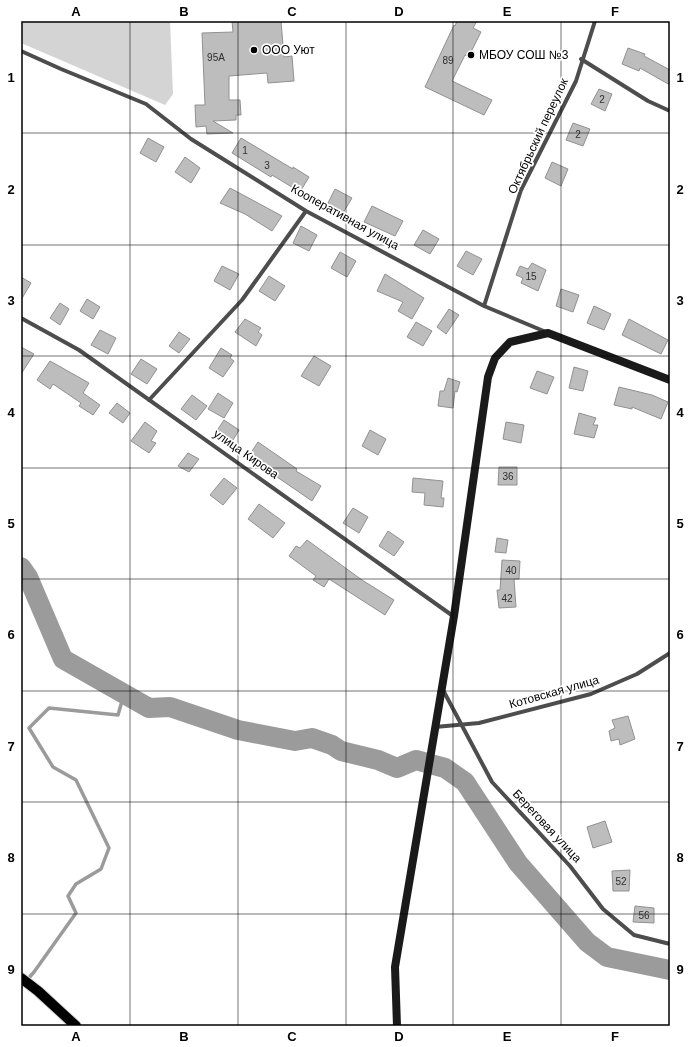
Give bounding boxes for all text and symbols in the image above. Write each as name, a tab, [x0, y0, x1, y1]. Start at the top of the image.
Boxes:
text: A	[71, 4, 81, 19]
text: B	[179, 4, 189, 19]
text: C	[287, 4, 297, 19]
text: D	[394, 4, 404, 19]
text: E	[503, 4, 512, 19]
text: F	[611, 4, 619, 19]
place label: ООО Уют	[262, 43, 315, 57]
marker: ООО Уют	[249, 45, 259, 55]
place label: МБОУ СОШ №3	[479, 48, 569, 62]
marker: МБОУ СОШ №3	[466, 50, 476, 60]
house number: 95А	[207, 52, 225, 63]
house number: 89	[442, 55, 454, 66]
text: 1	[7, 70, 15, 85]
text: 1	[676, 70, 684, 85]
street label: Октябрьский переулок	[505, 75, 571, 196]
house number: 2	[599, 94, 605, 105]
house number: 2	[575, 129, 581, 140]
house number: 1	[242, 145, 248, 156]
house number: 3	[264, 160, 270, 171]
street label: Кооперативная улица	[289, 181, 402, 253]
text: 2	[7, 182, 15, 197]
text: 2	[676, 182, 684, 197]
house number: 15	[525, 271, 537, 282]
text: 3	[7, 293, 15, 308]
text: 3	[676, 293, 684, 308]
text: 4	[7, 405, 15, 420]
text: 4	[676, 405, 684, 420]
street label: улица Кирова	[211, 426, 282, 482]
house number: 36	[502, 471, 514, 482]
text: 5	[7, 516, 15, 531]
text: 5	[676, 516, 684, 531]
house number: 40	[505, 565, 517, 576]
house number: 42	[501, 593, 513, 604]
text: 6	[7, 627, 15, 642]
text: 6	[676, 627, 684, 642]
street label: Котовская улица	[508, 672, 601, 712]
text: 7	[7, 739, 15, 754]
text: 7	[676, 739, 684, 754]
street label: Береговая улица	[510, 787, 585, 866]
text: 8	[7, 850, 15, 865]
text: 8	[676, 850, 684, 865]
house number: 52	[615, 876, 627, 887]
house number: 56	[638, 910, 650, 921]
text: 9	[7, 962, 15, 977]
text: 9	[676, 962, 684, 977]
text: A	[71, 1029, 81, 1044]
text: B	[179, 1029, 189, 1044]
text: C	[287, 1029, 297, 1044]
text: D	[394, 1029, 404, 1044]
text: E	[503, 1029, 512, 1044]
text: F	[611, 1029, 619, 1044]

